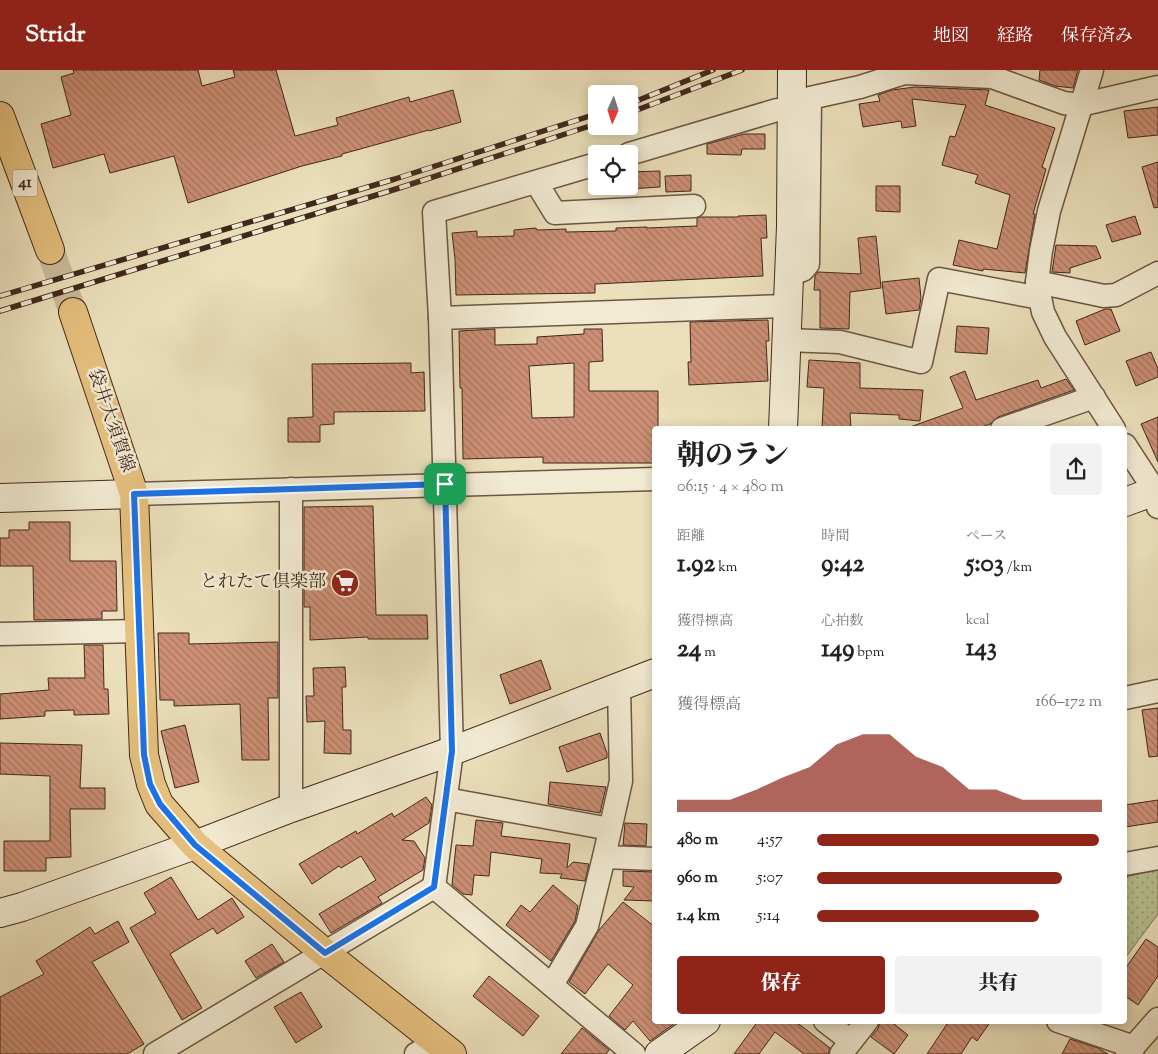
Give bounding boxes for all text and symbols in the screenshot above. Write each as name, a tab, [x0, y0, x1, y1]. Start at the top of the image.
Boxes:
text: Stridr	[25, 18, 86, 52]
text: 地図	[933, 24, 969, 50]
text: 経路	[997, 24, 1033, 50]
text: 保存済み	[1061, 24, 1133, 50]
north arrow	[588, 85, 638, 135]
map controls	[588, 85, 638, 195]
button: locate	[588, 145, 638, 195]
road number: 41	[12, 170, 38, 196]
street label: 袋井大須賀線	[80, 366, 140, 476]
text: 朝のラン	[677, 437, 789, 477]
button: share	[1050, 443, 1102, 495]
pin	[424, 463, 466, 505]
icon: arrive	[431, 470, 459, 498]
text: 06:15 · 4 × 480 m	[677, 476, 784, 499]
text: 距離	[677, 527, 705, 547]
text: 時間	[821, 527, 849, 547]
text: ペース	[966, 527, 1007, 547]
text: 1.92	[677, 547, 715, 583]
text: 9:42	[821, 547, 864, 583]
text: 5:03	[966, 547, 1004, 583]
text: km	[715, 558, 737, 578]
text: /km	[1004, 558, 1032, 578]
supermarket icon: とれたて倶楽部	[330, 568, 360, 598]
place label: とれたて倶楽部	[200, 570, 326, 596]
text: kcal	[966, 611, 990, 631]
text: 獲得標高	[677, 612, 733, 632]
text: 心拍数	[821, 612, 863, 632]
text: 143	[966, 631, 997, 667]
text: 24	[677, 632, 701, 668]
text: 149	[821, 632, 854, 668]
text: m	[701, 643, 716, 663]
text: bpm	[854, 643, 884, 663]
text: 166–172 m	[1035, 691, 1102, 714]
text: 獲得標高	[677, 694, 741, 717]
text: 480 m	[677, 829, 718, 852]
text: 4:57	[757, 829, 783, 852]
text: 960 m	[677, 867, 718, 890]
text: 5:07	[757, 867, 783, 890]
text: 1.4 km	[677, 905, 720, 928]
text: 5:14	[757, 905, 780, 928]
button: 保存	[677, 956, 885, 1014]
button: 共有	[895, 956, 1102, 1014]

